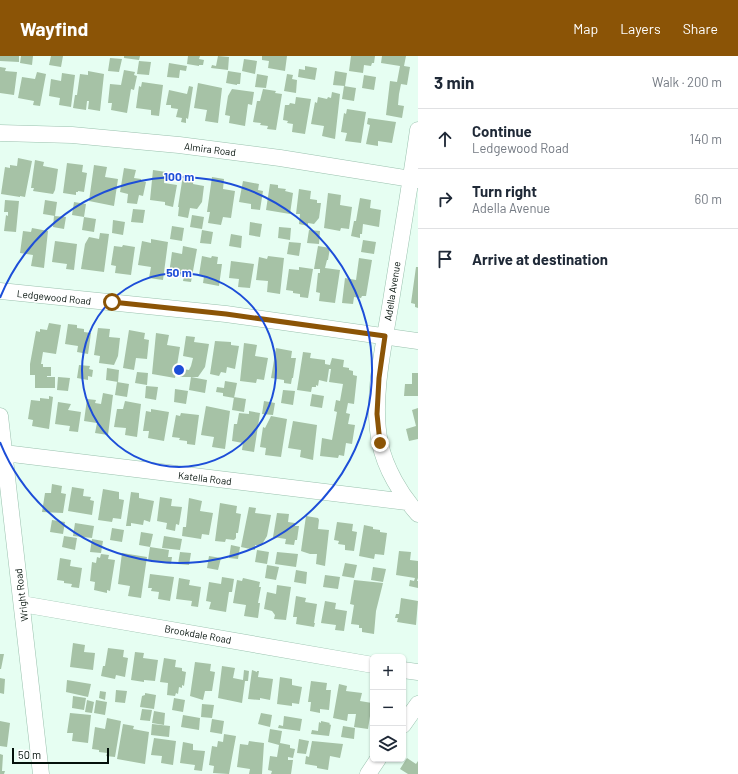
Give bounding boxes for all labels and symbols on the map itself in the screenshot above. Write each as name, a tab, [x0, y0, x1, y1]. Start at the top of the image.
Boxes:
street label: Almira Road	[183, 140, 237, 158]
text: 100 m	[164, 169, 194, 183]
street label: Adella Avenue	[381, 260, 403, 322]
text: 50 m	[166, 265, 192, 279]
street label: Ledgewood Road	[16, 287, 92, 307]
route start	[103, 293, 121, 311]
centre of rings	[172, 363, 186, 377]
route end	[371, 434, 389, 452]
street label: Katella Road	[178, 469, 232, 487]
street label: Wright Road	[12, 568, 30, 622]
street label: Brookdale Road	[164, 622, 232, 646]
scale bar	[12, 746, 109, 765]

